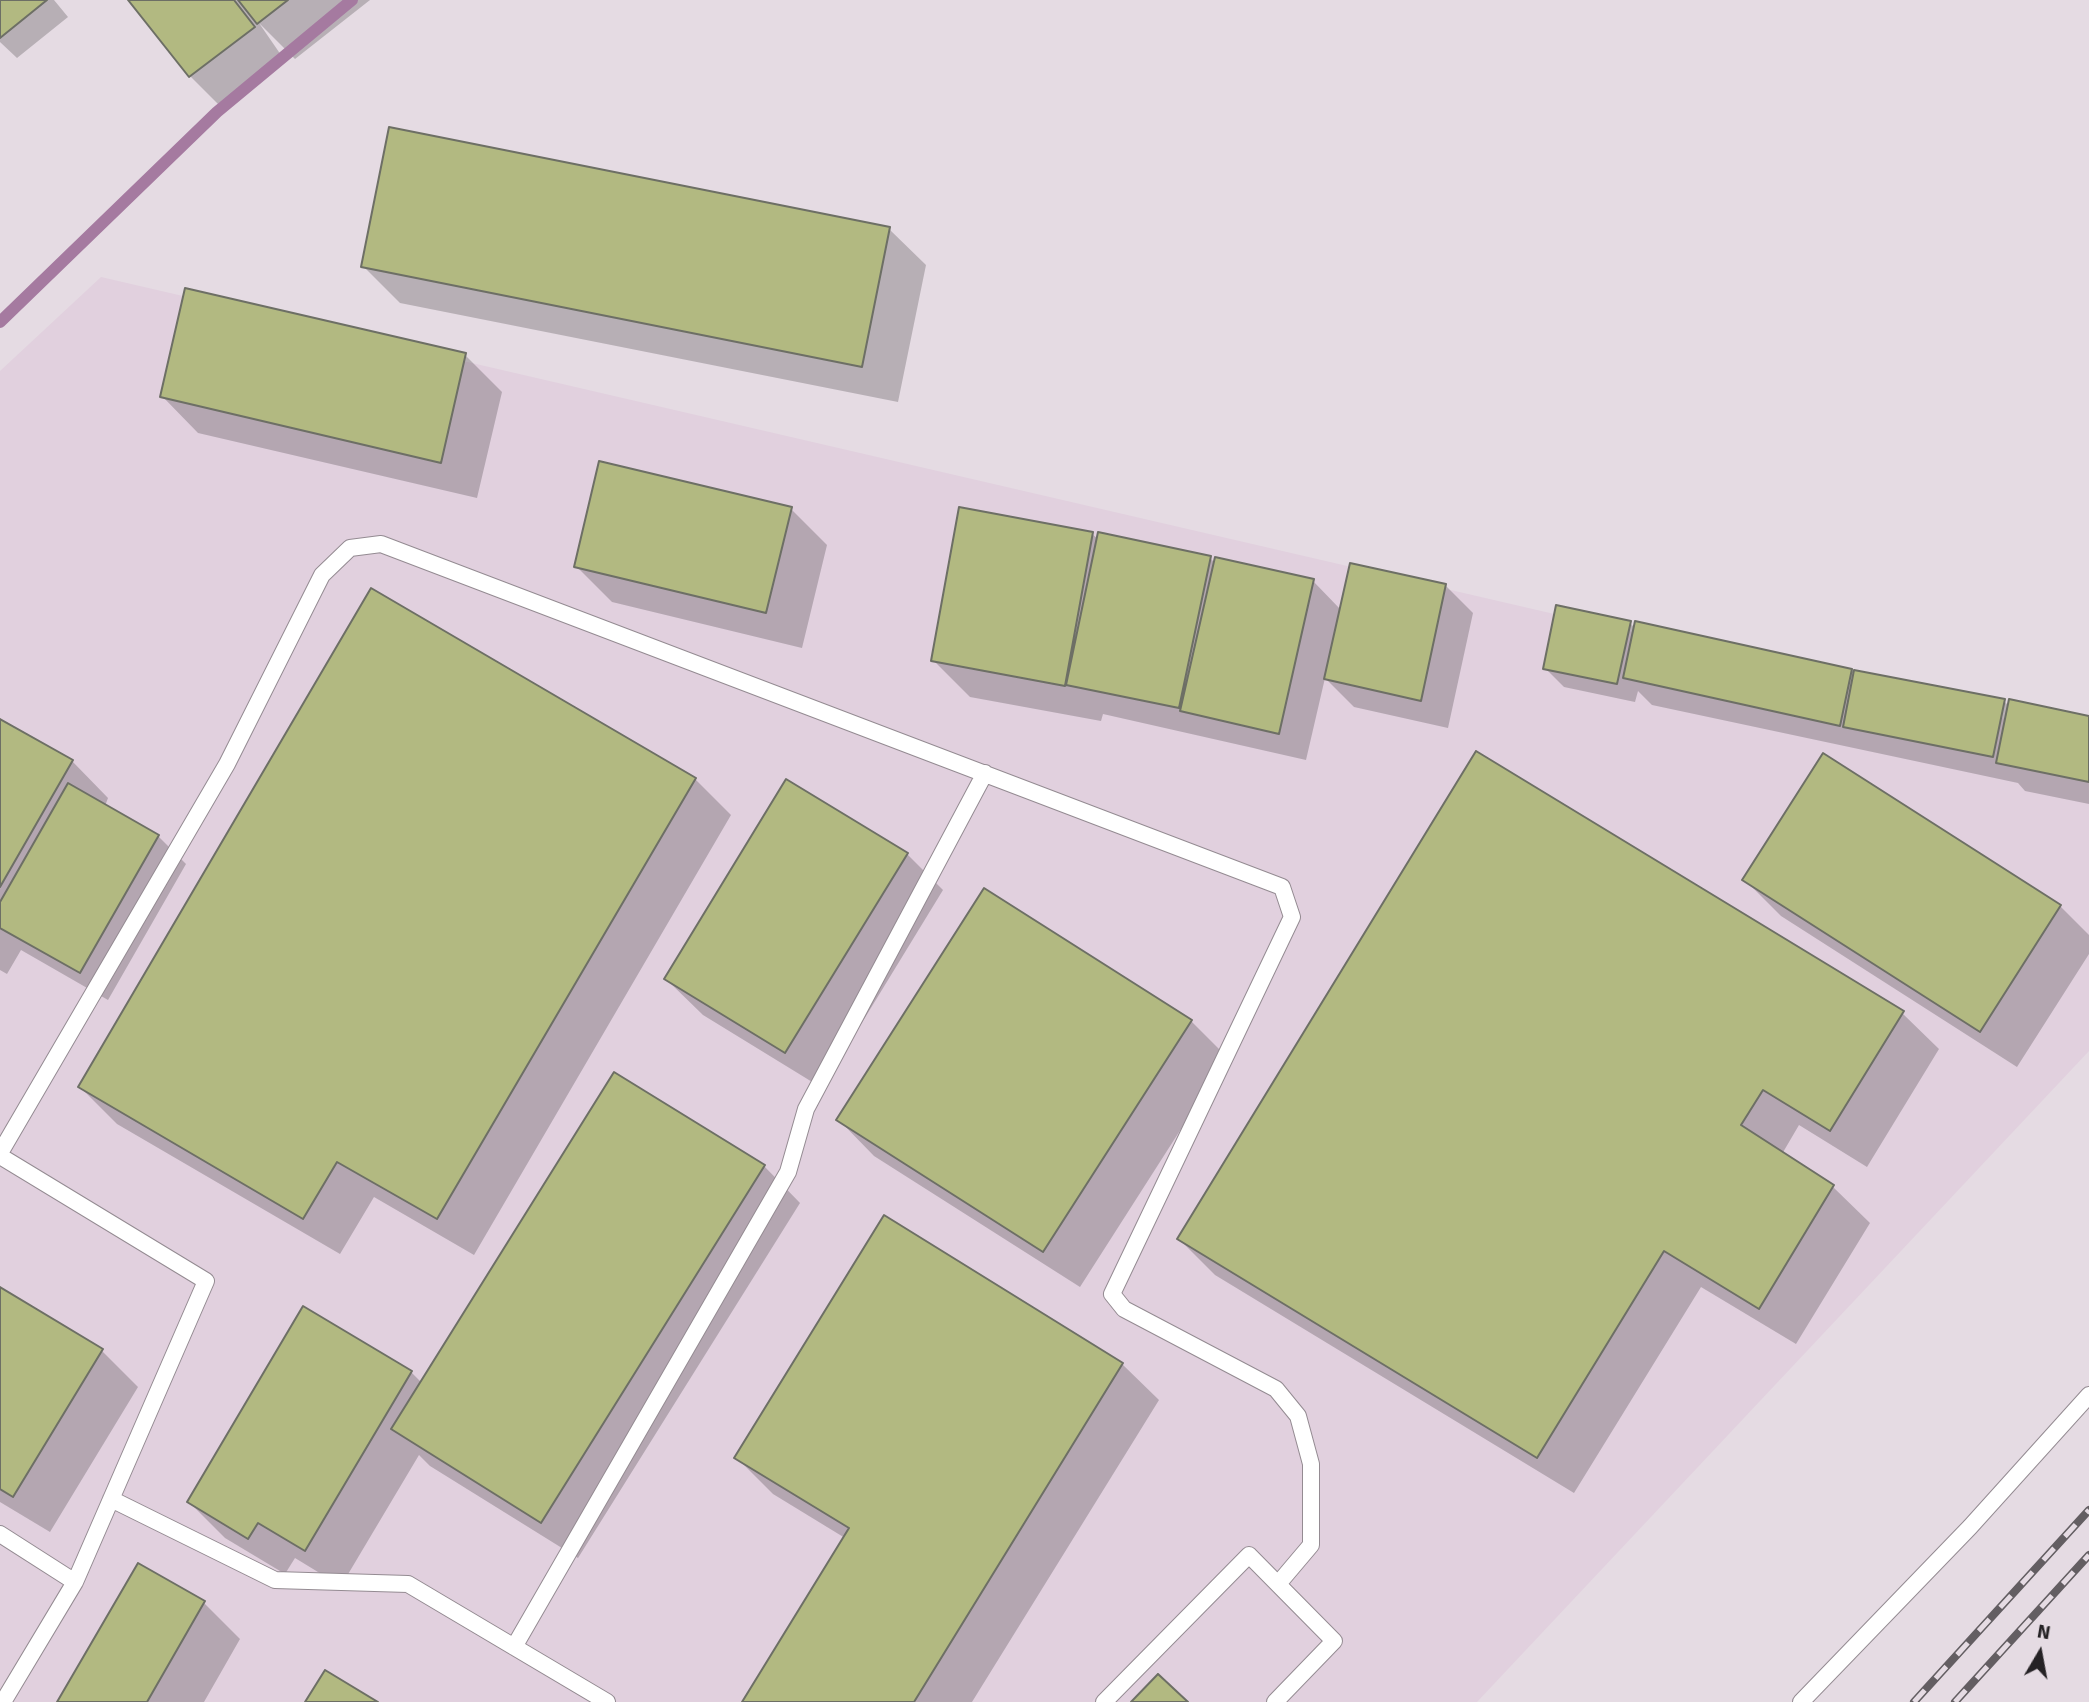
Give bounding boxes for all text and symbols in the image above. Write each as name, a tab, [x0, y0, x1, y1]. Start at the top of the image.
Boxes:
north arrow	[2005, 1618, 2075, 1688]
text: N	[2035, 1619, 2052, 1645]

